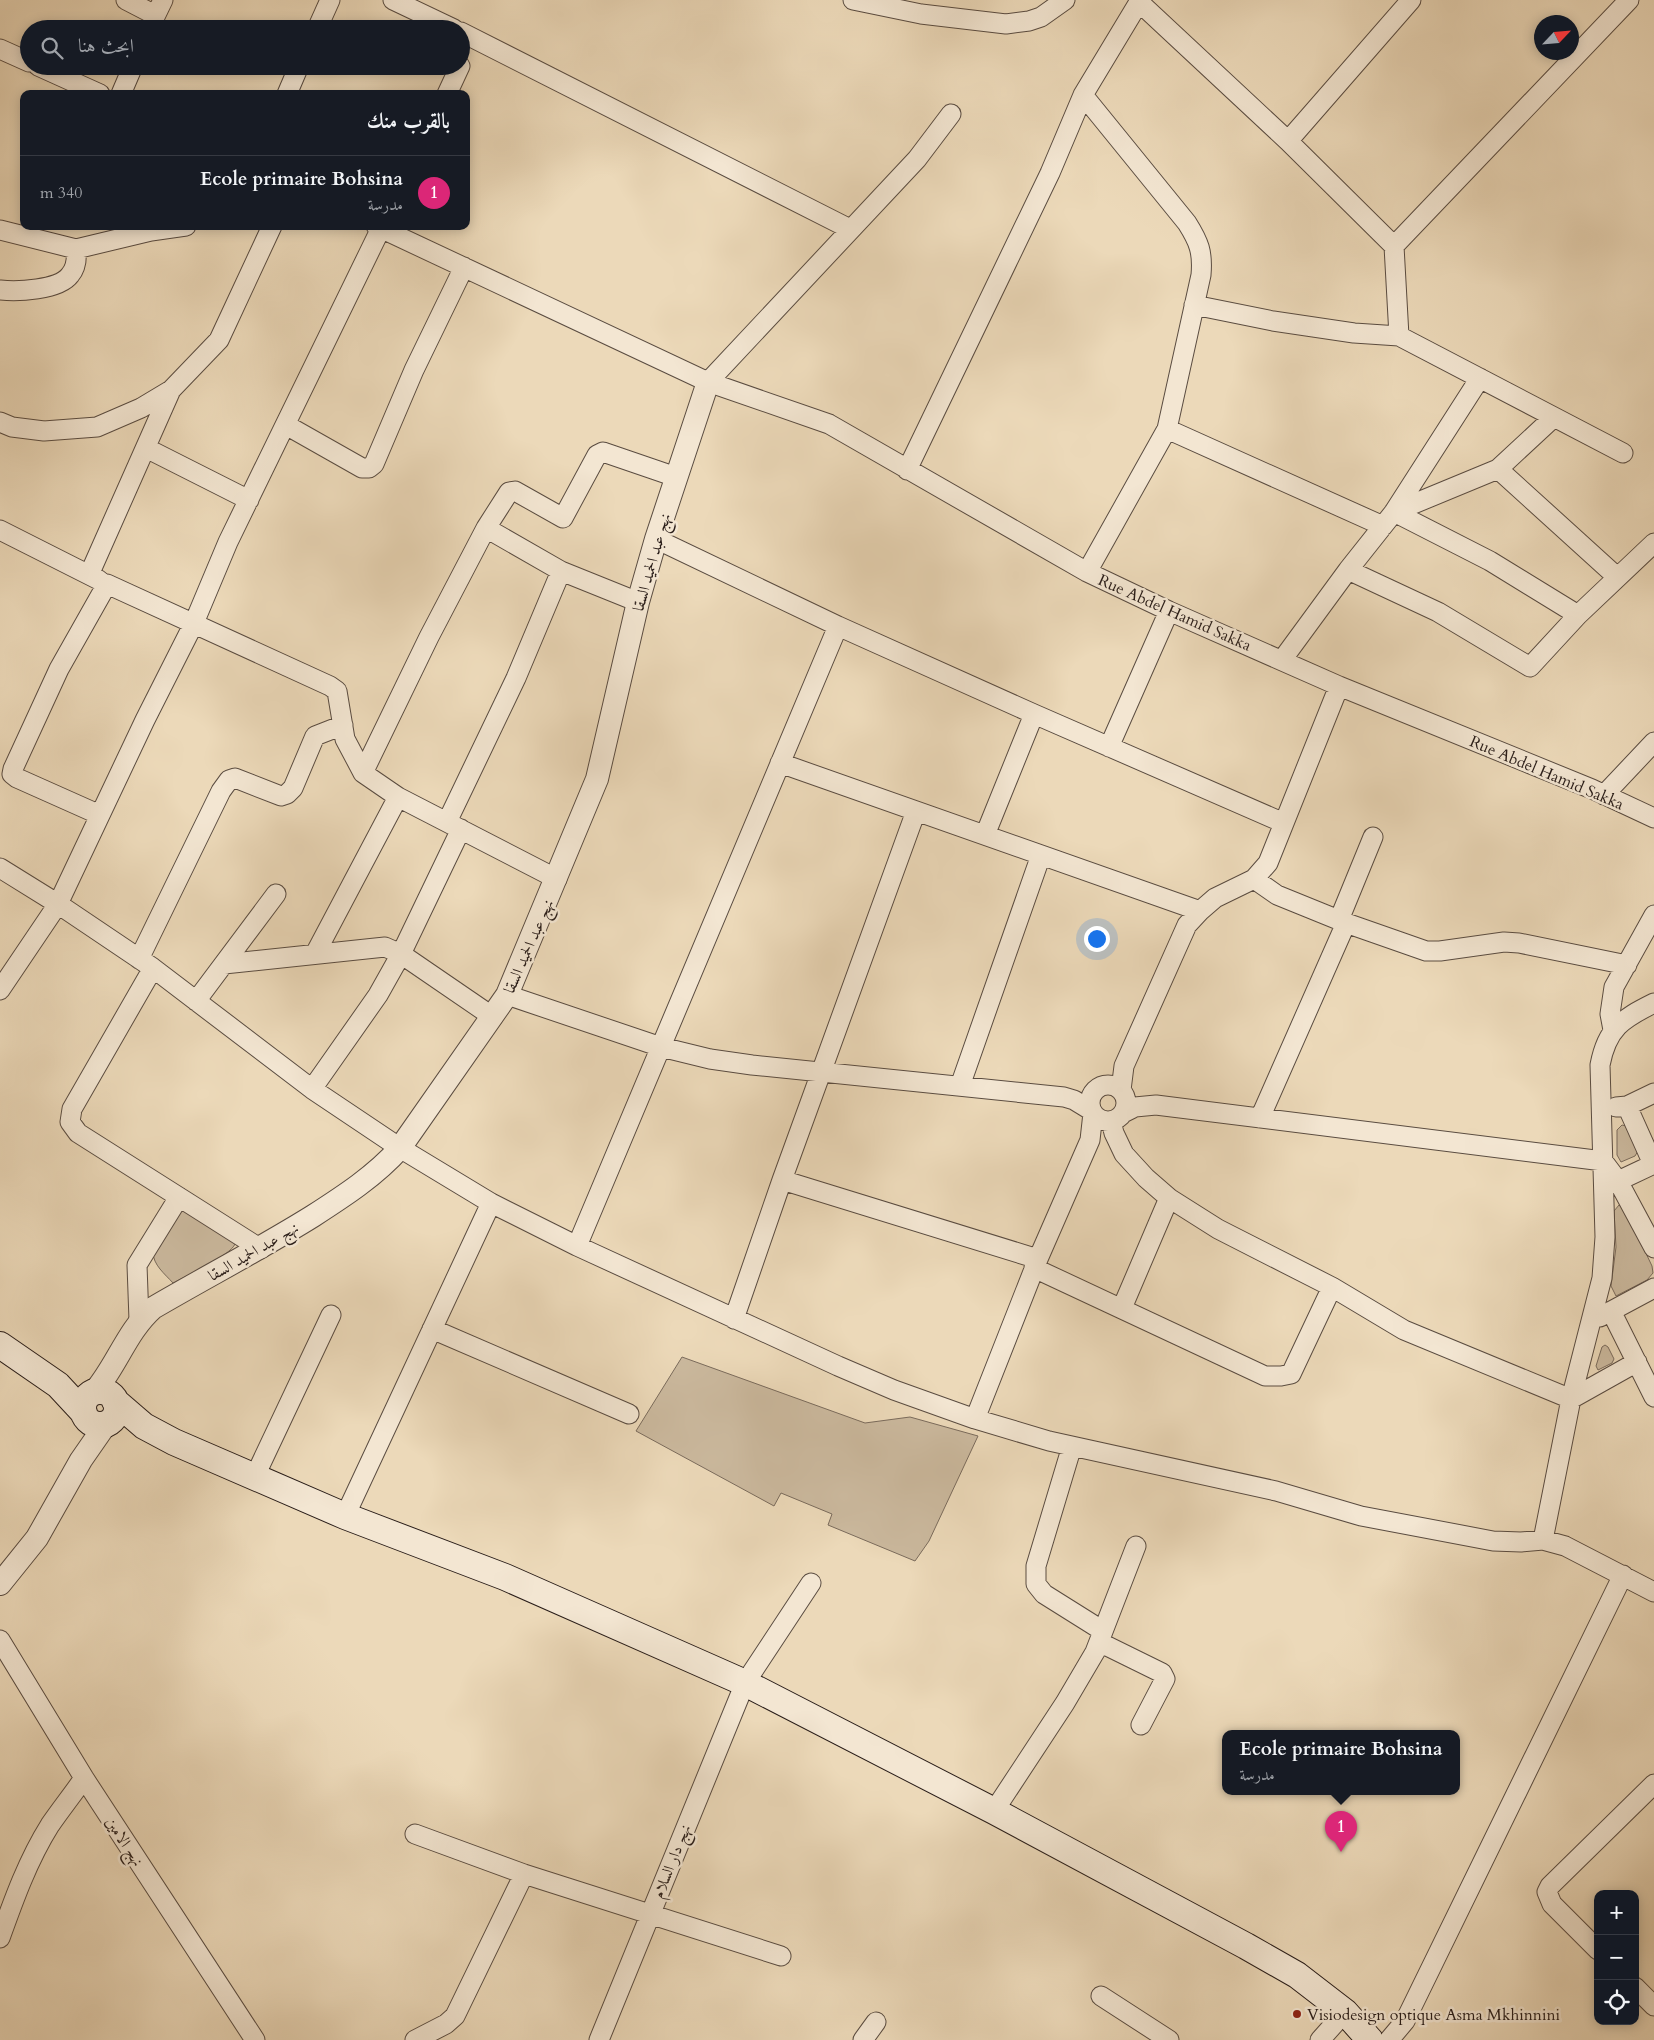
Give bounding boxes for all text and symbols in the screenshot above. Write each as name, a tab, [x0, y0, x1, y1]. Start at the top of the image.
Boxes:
north arrow	[1534, 15, 1579, 60]
search box	[20, 20, 470, 75]
text: ابحث هنا	[78, 33, 134, 59]
icon: search	[38, 34, 66, 62]
text: بالقرب منك	[367, 107, 450, 136]
text: Ecole primaire Bohsina	[200, 166, 403, 192]
text: 340 m	[40, 182, 82, 204]
text: 1	[430, 182, 438, 204]
text: مدرسة	[368, 194, 403, 216]
street label: نهج عبد الحميد السقا	[627, 511, 679, 615]
street label: Rue Abdel Hamid Sakka	[1094, 569, 1255, 657]
street label: Rue Abdel Hamid Sakka	[1466, 730, 1627, 815]
street label: نهج عبد الحميد السقا	[498, 896, 562, 998]
your location	[1084, 926, 1110, 952]
street label: نهج عبد الحميد السقا	[204, 1217, 304, 1289]
popup	[1222, 1730, 1460, 1795]
text: Ecole primaire Bohsina	[1239, 1736, 1443, 1762]
text: مدرسة	[1239, 1764, 1275, 1786]
pin: 1	[1325, 1811, 1357, 1852]
street label: نهج الامين	[97, 1812, 148, 1872]
street label: نهج دار السلام	[647, 1821, 700, 1903]
map controls	[1594, 1890, 1639, 2025]
button: +	[1594, 1890, 1639, 1935]
button: −	[1594, 1935, 1639, 1980]
button: locate	[1594, 1980, 1639, 2025]
place label: Visiodesign optique Asma Mkhinnini	[1307, 2004, 1561, 2026]
marker: Visiodesign optique Asma Mkhinnini	[1291, 2008, 1303, 2020]

